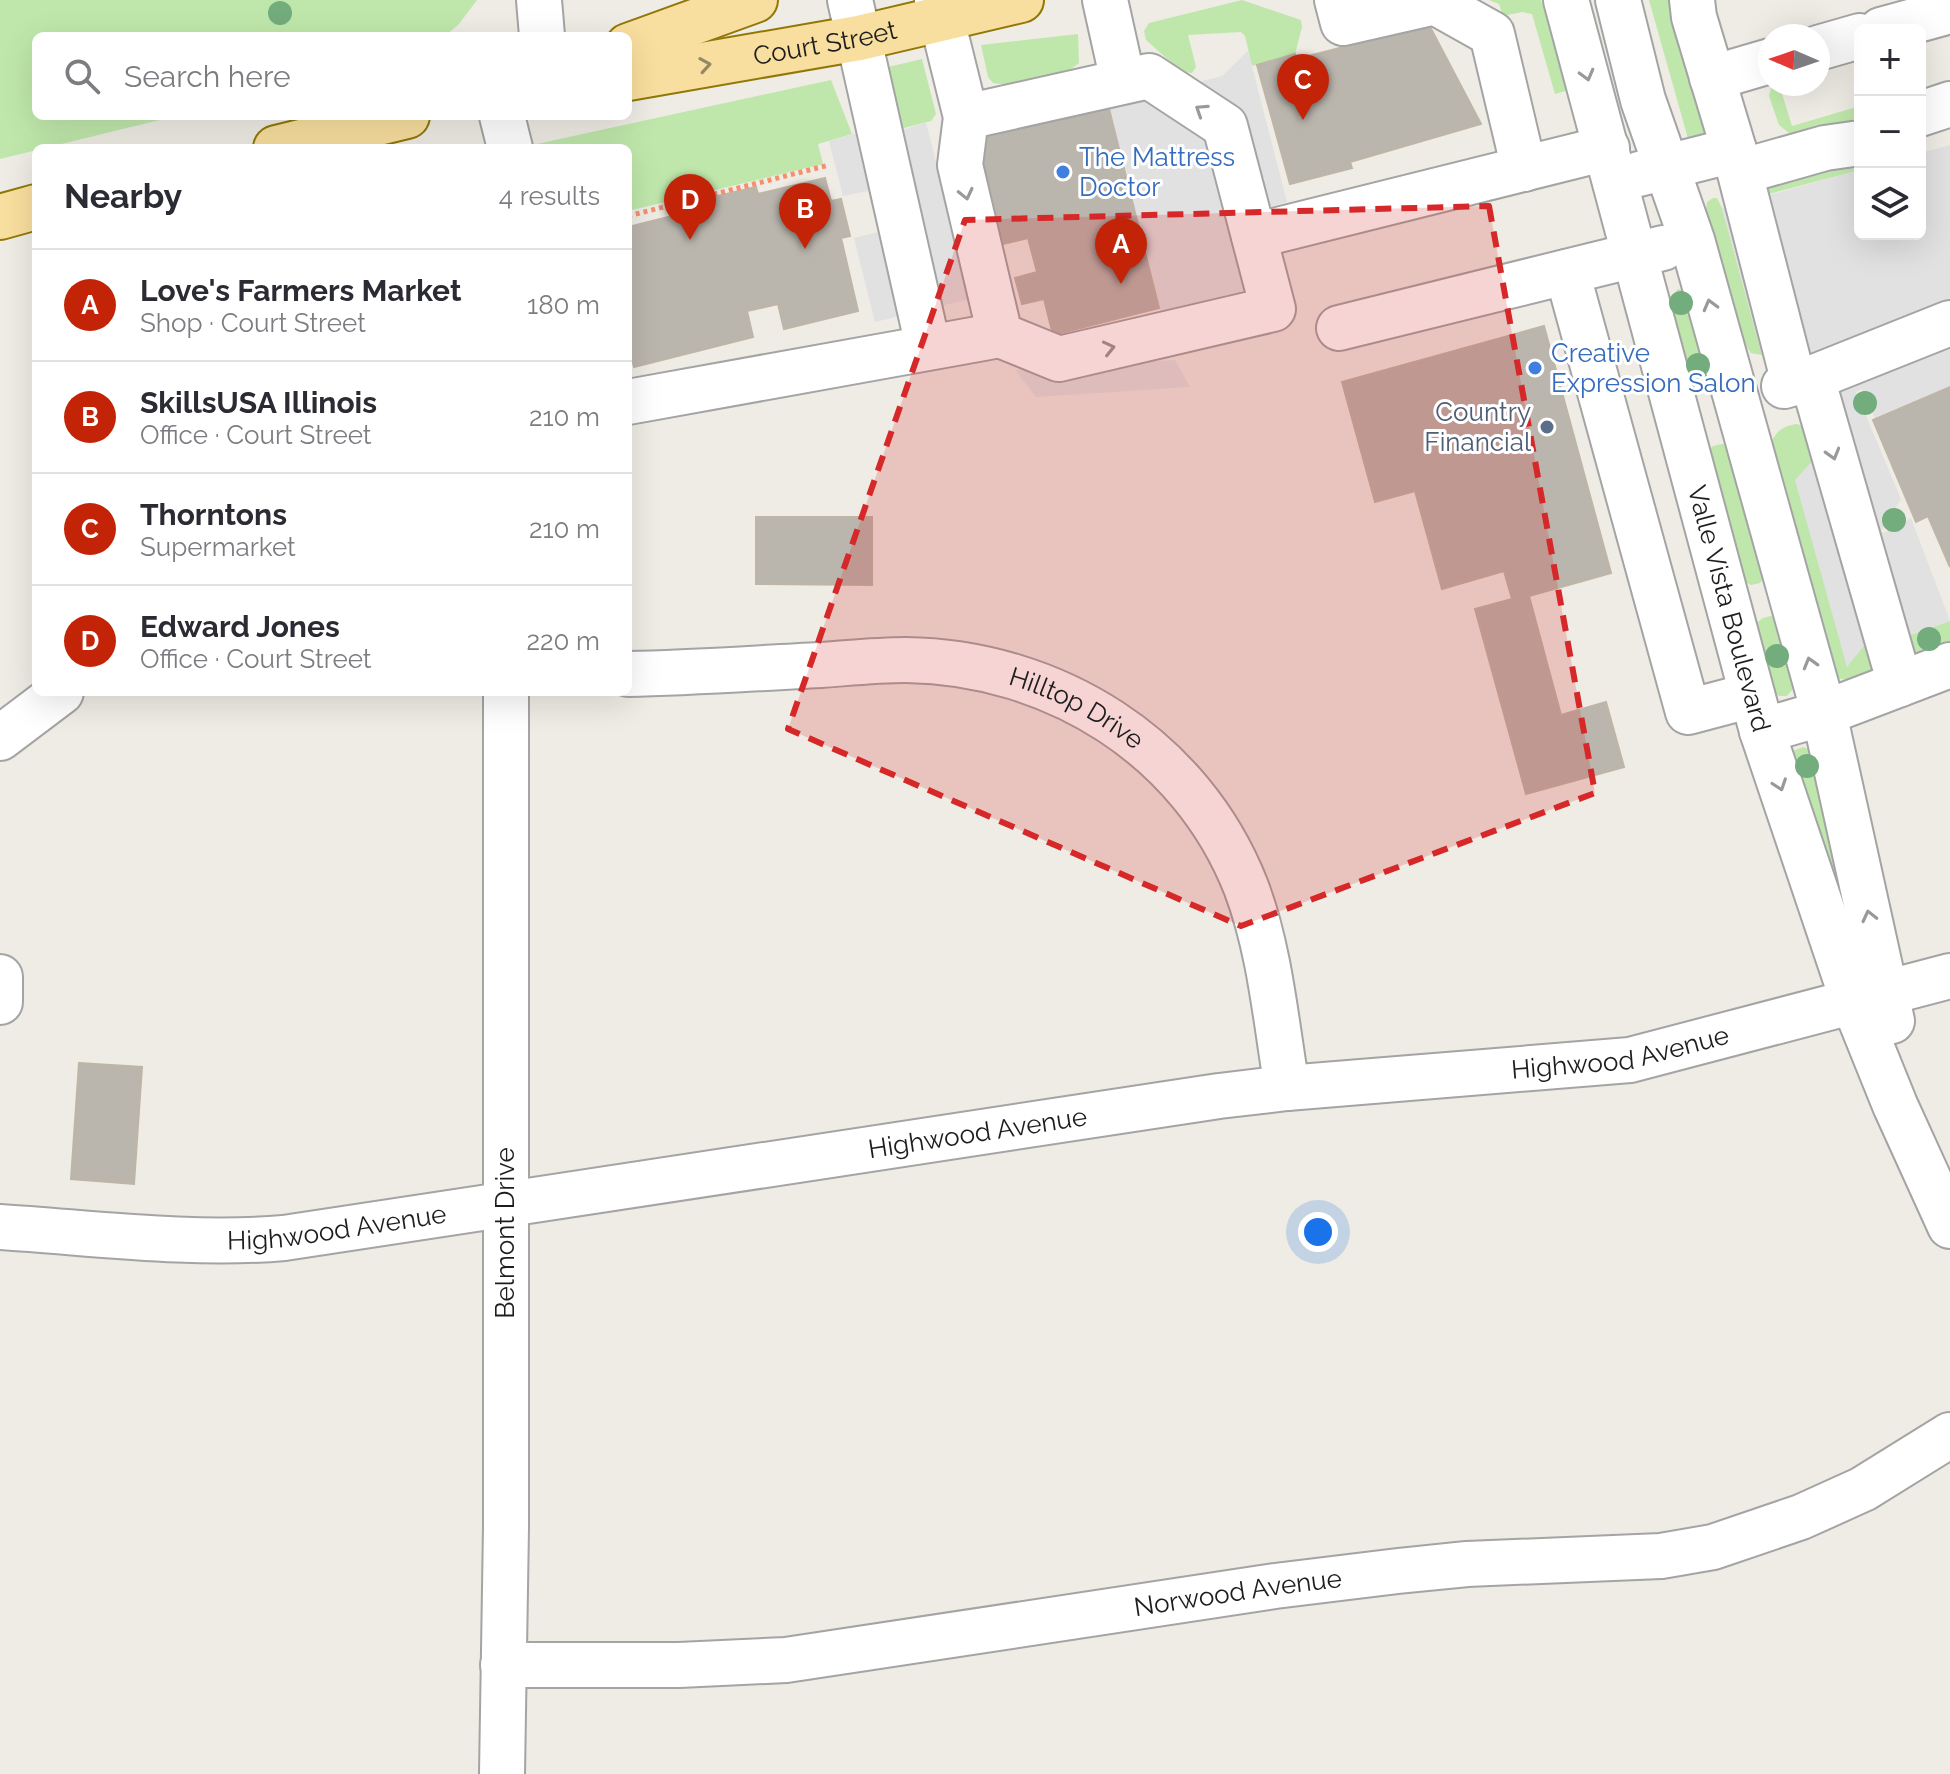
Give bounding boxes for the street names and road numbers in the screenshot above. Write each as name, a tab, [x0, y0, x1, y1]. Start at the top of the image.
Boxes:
street label: Court Street	[751, 15, 900, 71]
street label: Valle Vista Boulevard	[1682, 482, 1777, 735]
street label: Hilltop Drive	[1006, 661, 1150, 755]
street label: Highwood Avenue	[1510, 1020, 1732, 1085]
street label: Highwood Avenue	[866, 1101, 1089, 1164]
street label: Belmont Drive	[490, 1147, 520, 1319]
street label: Highwood Avenue	[227, 1199, 448, 1256]
street label: Norwood Avenue	[1132, 1563, 1343, 1622]

